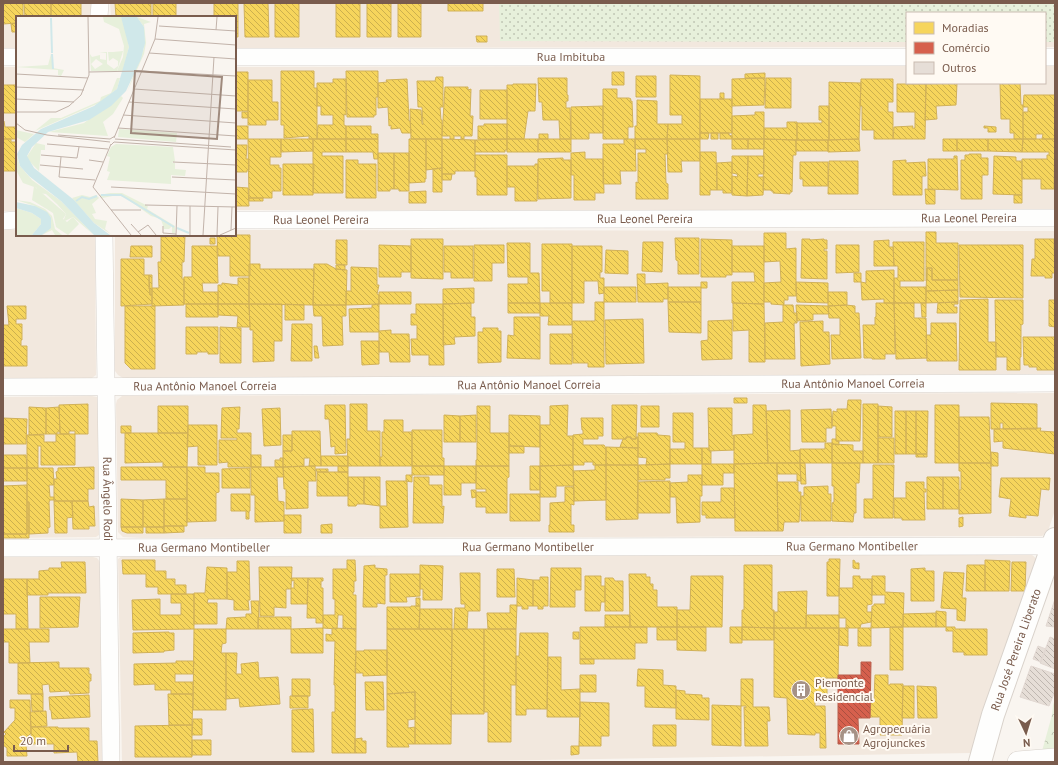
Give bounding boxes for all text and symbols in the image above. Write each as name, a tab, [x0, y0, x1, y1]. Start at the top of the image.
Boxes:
legend	[906, 12, 1046, 84]
inset map	[16, 16, 236, 236]
text: Moradias	[942, 20, 989, 35]
text: Comércio	[942, 40, 990, 55]
street label: Rua Imbituba	[537, 49, 605, 64]
text: Outros	[942, 60, 976, 75]
street label: Rua Leonel Pereira	[921, 210, 1017, 225]
street label: Rua Leonel Pereira	[597, 211, 693, 226]
street label: Rua Leonel Pereira	[273, 212, 369, 227]
street label: Rua Antônio Manoel Correia	[781, 375, 925, 391]
street label: Rua Antônio Manoel Correia	[457, 377, 601, 392]
street label: Rua Antônio Manoel Correia	[133, 378, 277, 394]
street label: Rua Ângelo Rodi	[100, 457, 116, 541]
street label: Rua Germano Montibeller	[786, 538, 918, 554]
street label: Rua Germano Montibeller	[138, 539, 270, 555]
street label: Rua Germano Montibeller	[462, 539, 594, 554]
street label: Rua José Pereira Liberato	[987, 586, 1044, 713]
place label: Piemonte Residencial	[815, 675, 874, 704]
building icon: Piemonte Residencial	[790, 679, 812, 701]
north arrow	[1006, 713, 1046, 753]
place label: Agropecuária Agrojunckes	[863, 721, 930, 750]
shop icon: Agropecuária Agrojunckes	[838, 725, 860, 747]
scale bar	[14, 727, 68, 753]
text: 20 m	[20, 733, 46, 748]
text: N	[1023, 736, 1031, 750]

